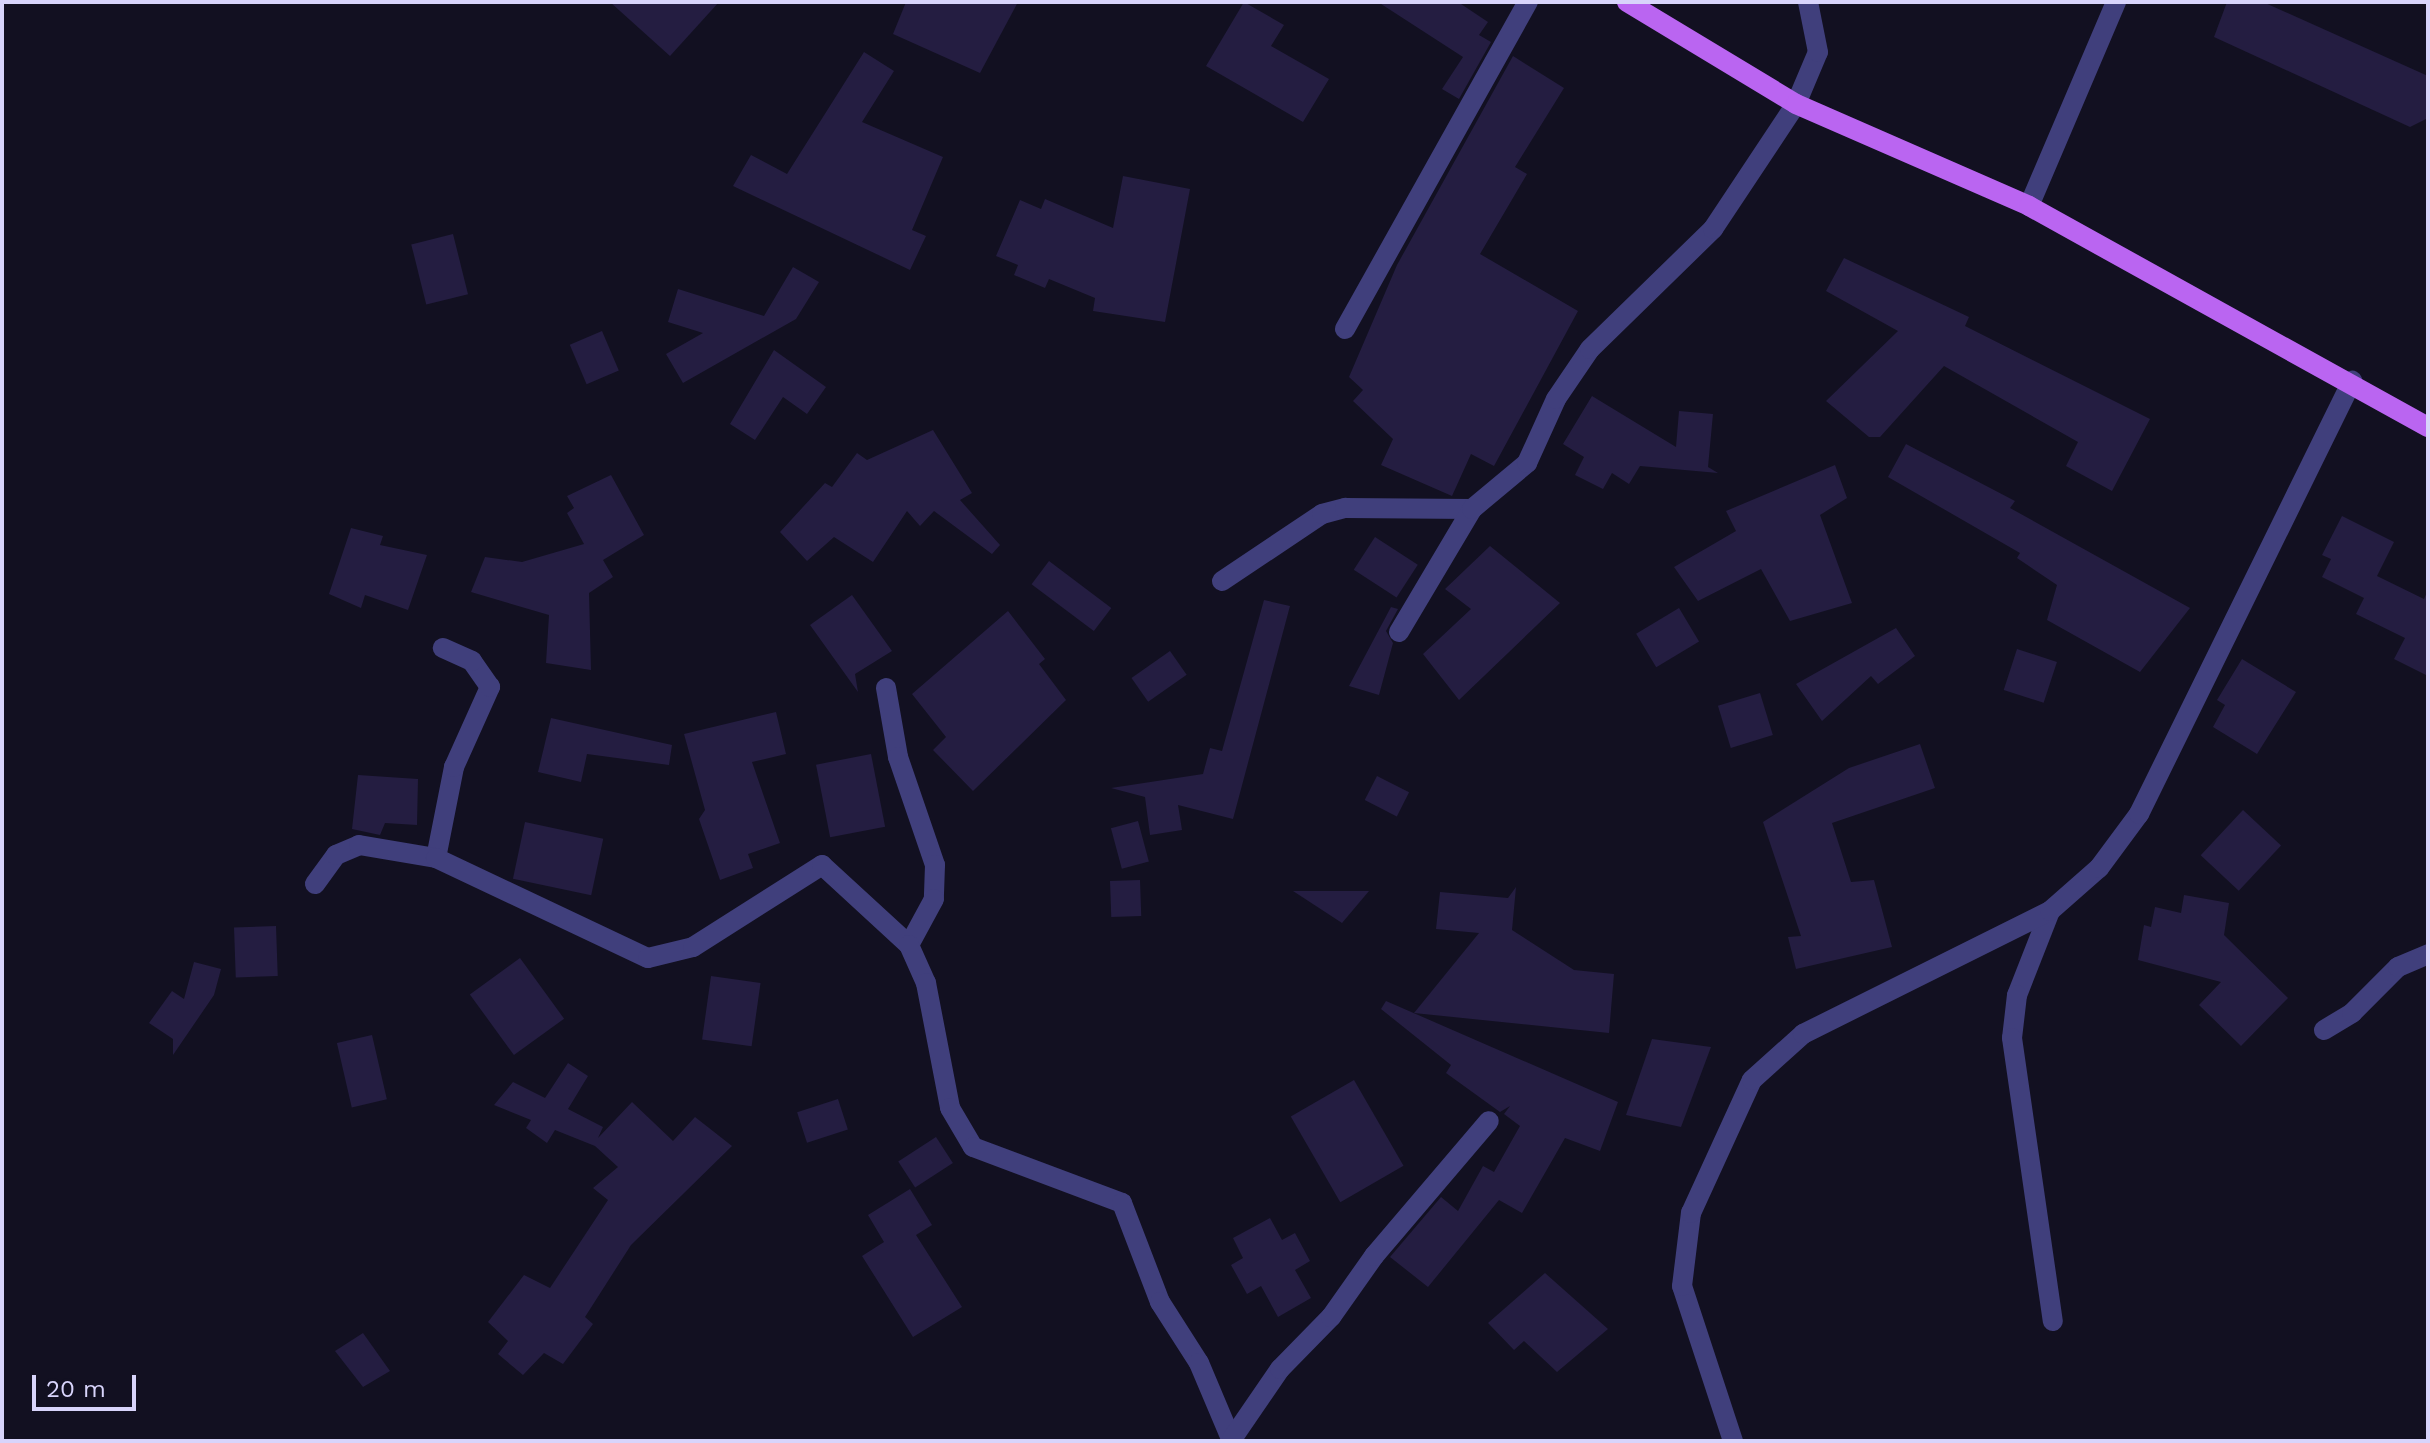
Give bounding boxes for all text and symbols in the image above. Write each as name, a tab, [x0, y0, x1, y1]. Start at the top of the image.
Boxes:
scale bar	[36, 1359, 140, 1409]
text: 20 m	[46, 1375, 106, 1403]

